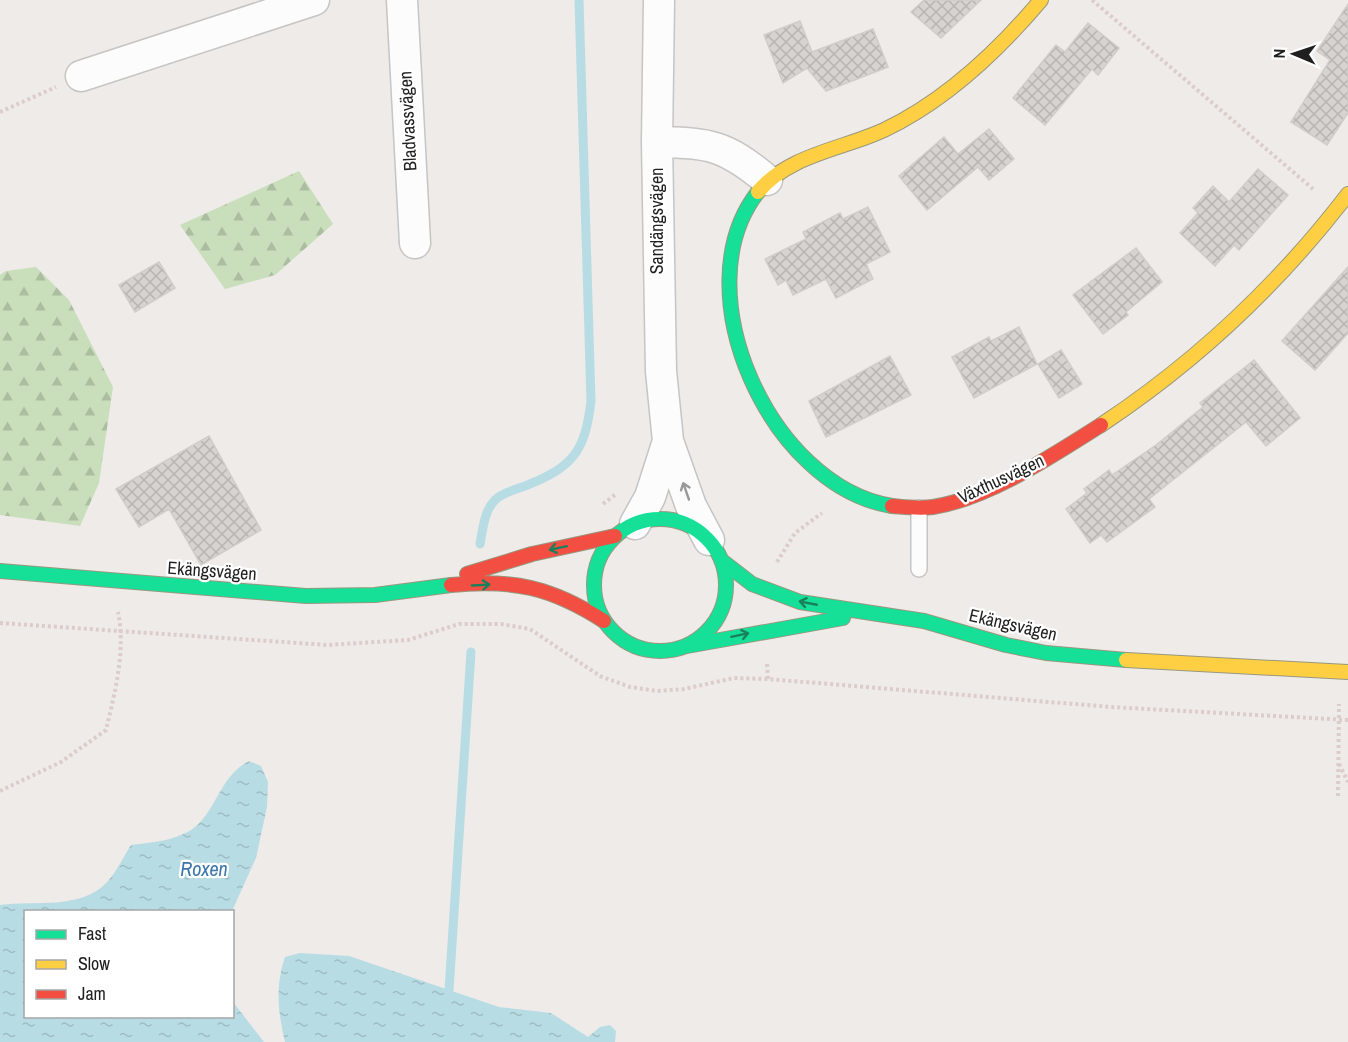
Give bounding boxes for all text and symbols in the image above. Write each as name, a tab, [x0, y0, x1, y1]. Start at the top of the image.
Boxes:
north arrow	[1264, 24, 1324, 84]
text: N	[1268, 48, 1290, 59]
street label: Bladvassvägen	[392, 70, 423, 172]
street label: Sandängsvägen	[644, 168, 669, 274]
street label: Växthusvägen	[954, 448, 1048, 509]
one-way arrow	[680, 482, 691, 501]
one-way arrow	[549, 543, 568, 555]
street label: Ekängsvägen	[167, 555, 258, 586]
one-way arrow	[470, 580, 490, 591]
one-way arrow	[798, 597, 818, 608]
street label: Ekängsvägen	[967, 602, 1060, 647]
one-way arrow	[730, 629, 749, 640]
water label: Roxen	[180, 855, 228, 882]
legend	[24, 910, 234, 1018]
text: Fast	[78, 921, 106, 946]
text: Slow	[78, 951, 110, 976]
text: Jam	[78, 981, 106, 1006]

